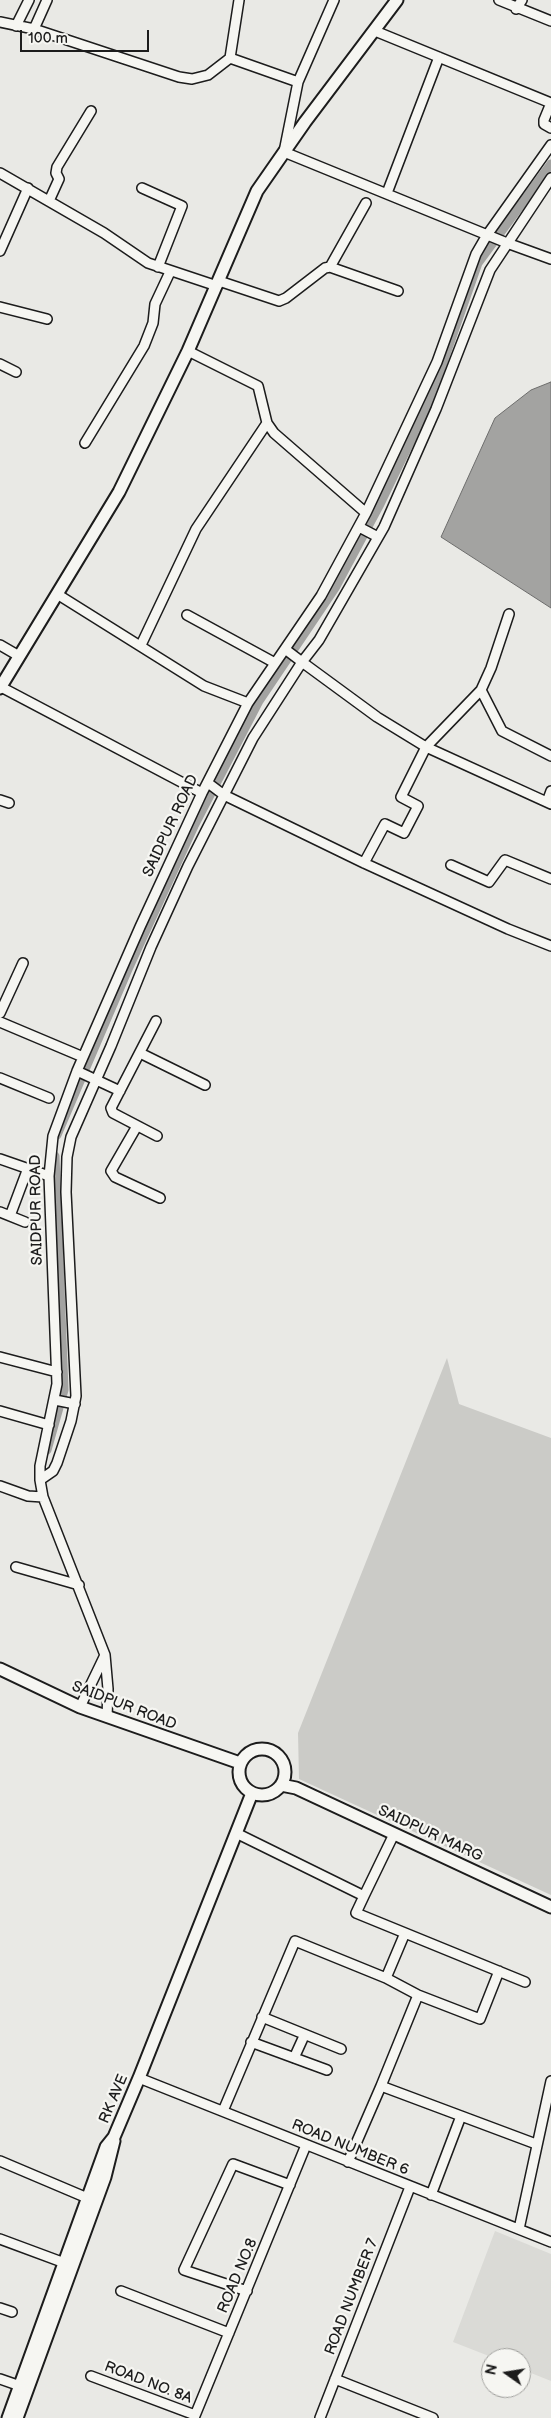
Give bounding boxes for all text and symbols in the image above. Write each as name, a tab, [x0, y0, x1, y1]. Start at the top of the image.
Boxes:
scale bar	[22, 20, 151, 52]
text: 100 m	[28, 29, 68, 48]
street label: SAIDPUR ROAD	[139, 772, 203, 880]
street label: SAIDPUR ROAD	[27, 1155, 47, 1265]
street label: SAIDPUR ROAD	[69, 1678, 179, 1734]
street label: SAIDPUR MARG	[375, 1802, 485, 1866]
street label: RK AVE	[96, 2072, 132, 2126]
street label: ROAD NUMBER 6	[289, 2116, 411, 2180]
street label: ROAD NO.8	[214, 2236, 262, 2316]
street label: ROAD NUMBER 7	[322, 2236, 382, 2358]
north arrow	[481, 2348, 531, 2398]
street label: ROAD NO. 8A	[102, 2358, 194, 2408]
text: N	[482, 2363, 501, 2377]

